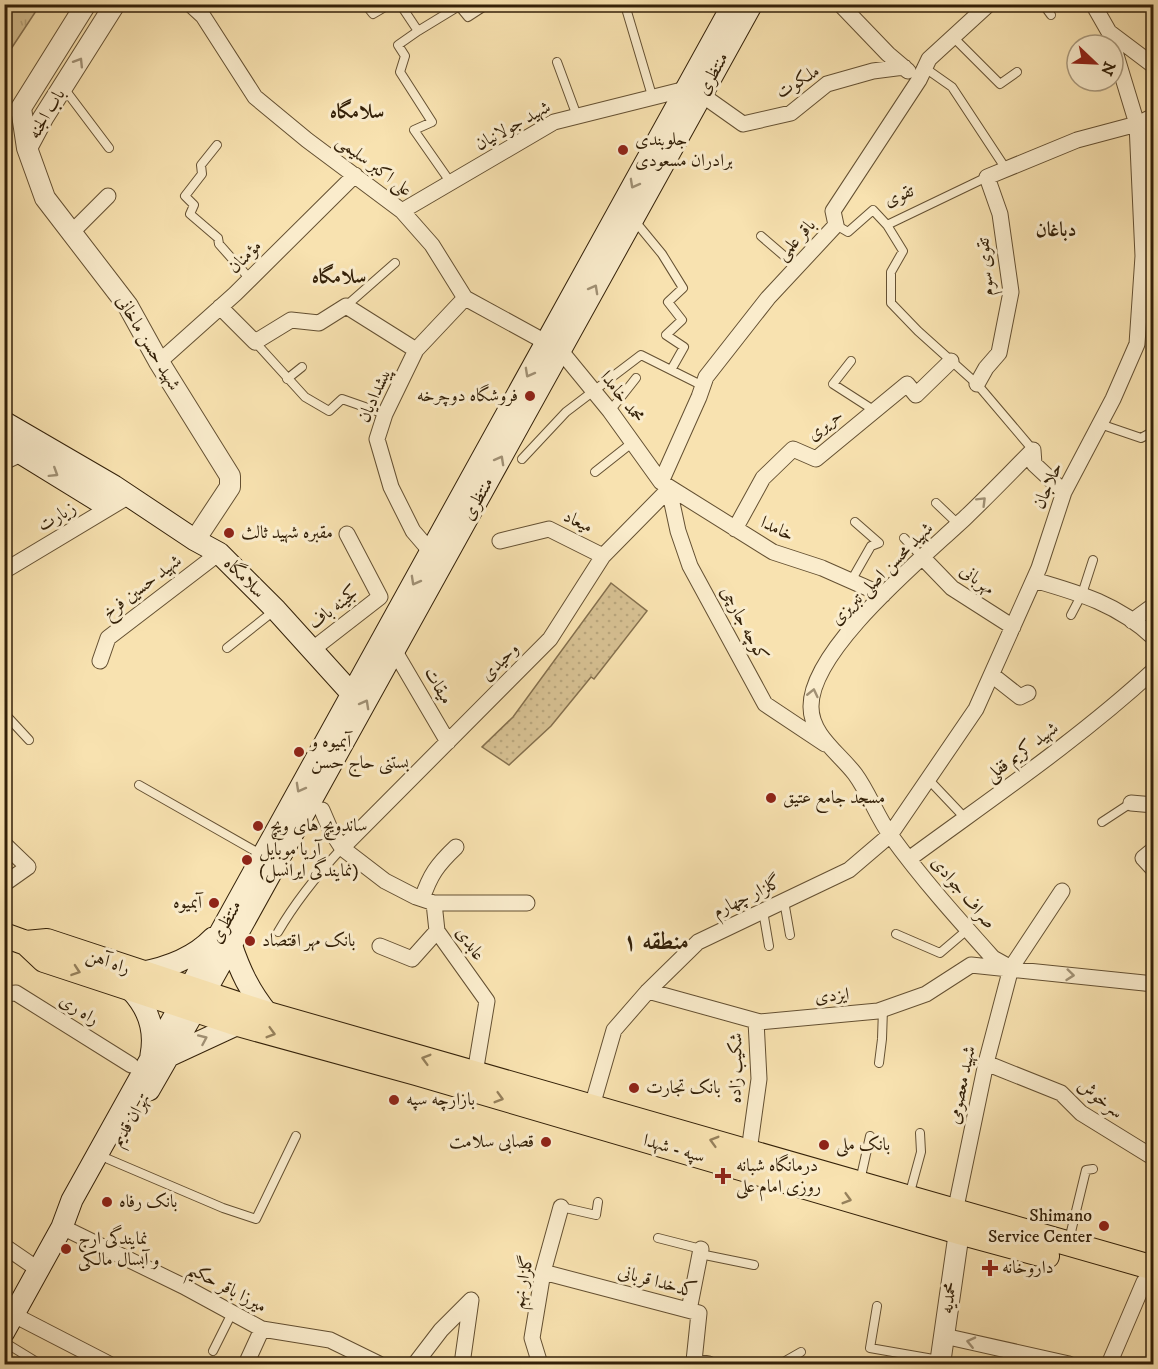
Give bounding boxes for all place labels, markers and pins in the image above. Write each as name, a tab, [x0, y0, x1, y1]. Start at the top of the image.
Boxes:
place label: جلوبندی برادران مسعودی	[635, 129, 733, 172]
marker: جلوبندی برادران مسعودی	[616, 143, 630, 157]
place label: فروشگاه دوچرخه	[417, 383, 518, 407]
marker: فروشگاه دوچرخه	[523, 389, 537, 403]
place label: مقبره شهید ثالث	[241, 522, 333, 544]
marker: مقبره شهید ثالث	[222, 526, 236, 540]
place label: آبمیوه و بستنی حاج حسن	[309, 731, 409, 778]
marker: آبمیوه و بستنی حاج حسن	[292, 745, 306, 759]
place label: مسجد جامع عتیق	[783, 787, 885, 813]
marker: مسجد جامع عتیق	[764, 791, 778, 805]
place label: ساندویچ های ویچ	[270, 815, 367, 841]
marker: ساندویچ های ویچ	[251, 819, 265, 833]
place label: آریا موبایل (نمایندگی ایرانسل)	[259, 839, 359, 883]
marker: آریا موبایل (نمایندگی ایرانسل)	[240, 853, 254, 867]
place label: آبمیوه	[173, 892, 204, 914]
marker: آبمیوه	[207, 896, 221, 910]
place label: بانک مهر اقتصاد	[262, 930, 356, 952]
marker: بانک مهر اقتصاد	[243, 934, 257, 948]
place label: بانک تجارت	[646, 1077, 721, 1099]
marker: بانک تجارت	[627, 1081, 641, 1095]
place label: بازارچه سپه	[406, 1089, 475, 1112]
marker: بازارچه سپه	[387, 1093, 401, 1107]
place label: قصابی سلامت	[449, 1131, 534, 1154]
place label: بانک ملی	[836, 1134, 890, 1157]
marker: قصابی سلامت	[539, 1135, 553, 1149]
marker: بانک ملی	[817, 1138, 831, 1152]
place label: درمانگاه شبانه روزی امام علی	[736, 1153, 821, 1202]
marker: درمانگاه شبانه روزی امام علی	[714, 1167, 732, 1185]
place label: بانک رفاه	[119, 1191, 177, 1213]
marker: بانک رفاه	[100, 1195, 114, 1209]
place label: Shimano Service Center	[988, 1205, 1092, 1248]
marker: Shimano Service Center	[1097, 1219, 1111, 1233]
place label: نمایندگی ارج و آبسال مالکی	[78, 1224, 159, 1272]
marker: نمایندگی ارج و آبسال مالکی	[59, 1242, 73, 1256]
place label: داروخانه	[1002, 1257, 1054, 1279]
marker: داروخانه	[983, 1261, 997, 1275]

